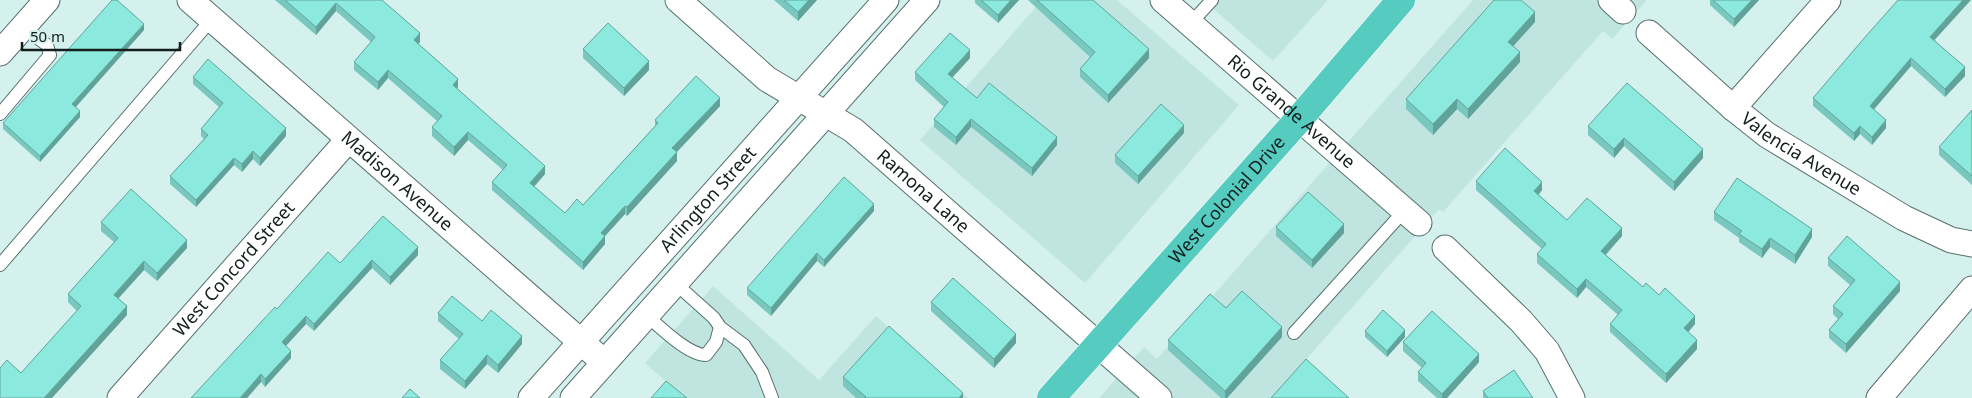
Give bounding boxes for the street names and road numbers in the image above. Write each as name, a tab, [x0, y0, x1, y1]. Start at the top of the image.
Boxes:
street label: Rio Grande Avenue	[1223, 49, 1361, 173]
street label: Valencia Avenue	[1737, 106, 1866, 200]
street label: Madison Avenue	[337, 125, 459, 236]
street label: West Colonial Drive	[1163, 130, 1290, 269]
street label: Arlington Street	[654, 140, 761, 257]
street label: Ramona Lane	[872, 143, 975, 238]
street label: West Concord Street	[167, 196, 300, 341]

